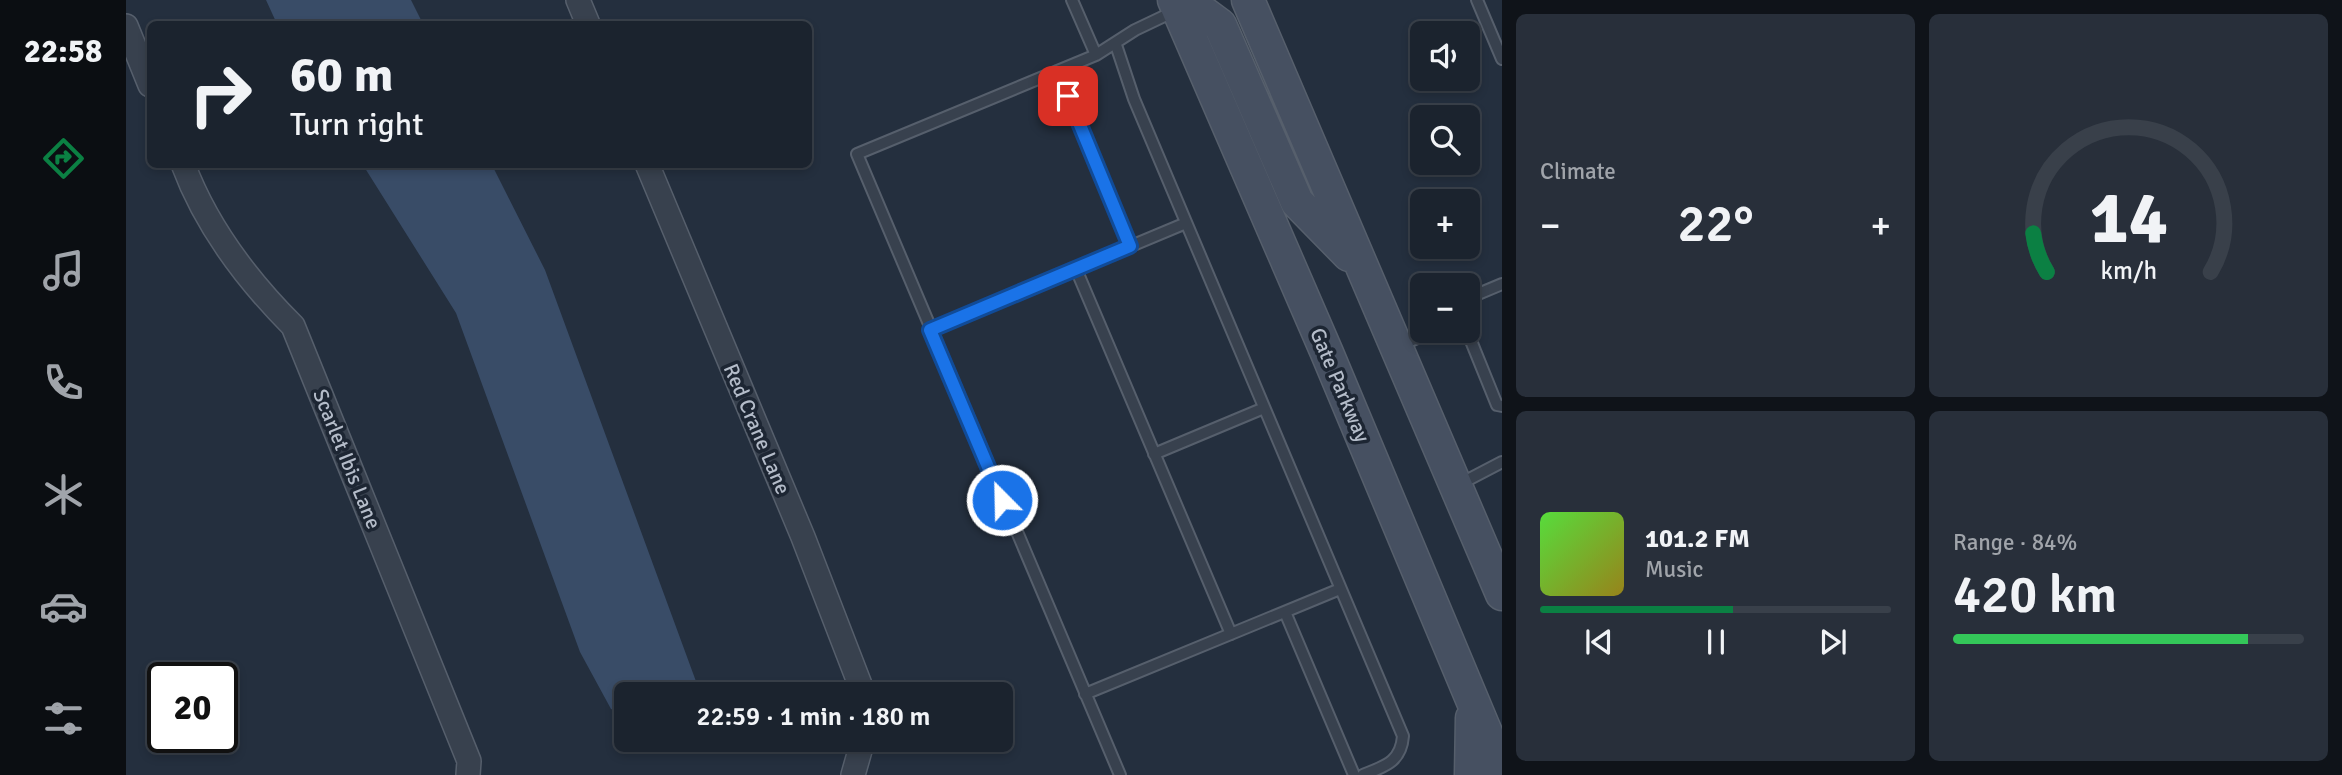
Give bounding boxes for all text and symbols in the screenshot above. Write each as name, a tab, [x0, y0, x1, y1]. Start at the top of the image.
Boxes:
map controls	[1410, 21, 1480, 343]
button: sound	[1410, 21, 1480, 91]
text: 22:58	[24, 32, 102, 71]
text: 60 m	[290, 45, 393, 105]
icon: right	[175, 49, 266, 140]
pin	[1038, 66, 1098, 126]
icon: arrive	[1049, 77, 1087, 115]
text: Turn right	[290, 105, 423, 144]
button: search	[1410, 105, 1480, 175]
icon: directions	[39, 134, 88, 183]
text: Climate	[1540, 157, 1616, 186]
text: 14	[2089, 174, 2168, 263]
button: +	[1410, 189, 1480, 259]
text: 22°	[1677, 192, 1754, 256]
text: −	[1540, 202, 1561, 249]
text: +	[1870, 202, 1891, 249]
icon: music	[39, 246, 88, 295]
text: km/h	[2100, 254, 2157, 285]
button: −	[1410, 273, 1480, 343]
street label: Gate Parkway	[1304, 324, 1376, 446]
icon: phone	[39, 358, 88, 407]
street label: Red Crane Lane	[718, 360, 796, 498]
street label: Scarlet Ibis Lane	[307, 385, 387, 533]
position arrow	[965, 463, 1039, 537]
icon: climate	[39, 470, 88, 519]
text: 101.2 FM	[1645, 523, 1750, 555]
text: Range · 84%	[1953, 528, 2077, 557]
text: Music	[1645, 555, 1703, 584]
text: 420 km	[1953, 563, 2117, 627]
icon: car	[39, 582, 88, 631]
icon: previous	[1580, 623, 1618, 661]
icon: pause	[1697, 623, 1735, 661]
icon: next	[1814, 623, 1852, 661]
speed limit sign: 20	[147, 662, 238, 753]
icon: filters	[39, 694, 88, 743]
text: 22:59 · 1 min · 180 m	[697, 701, 930, 733]

